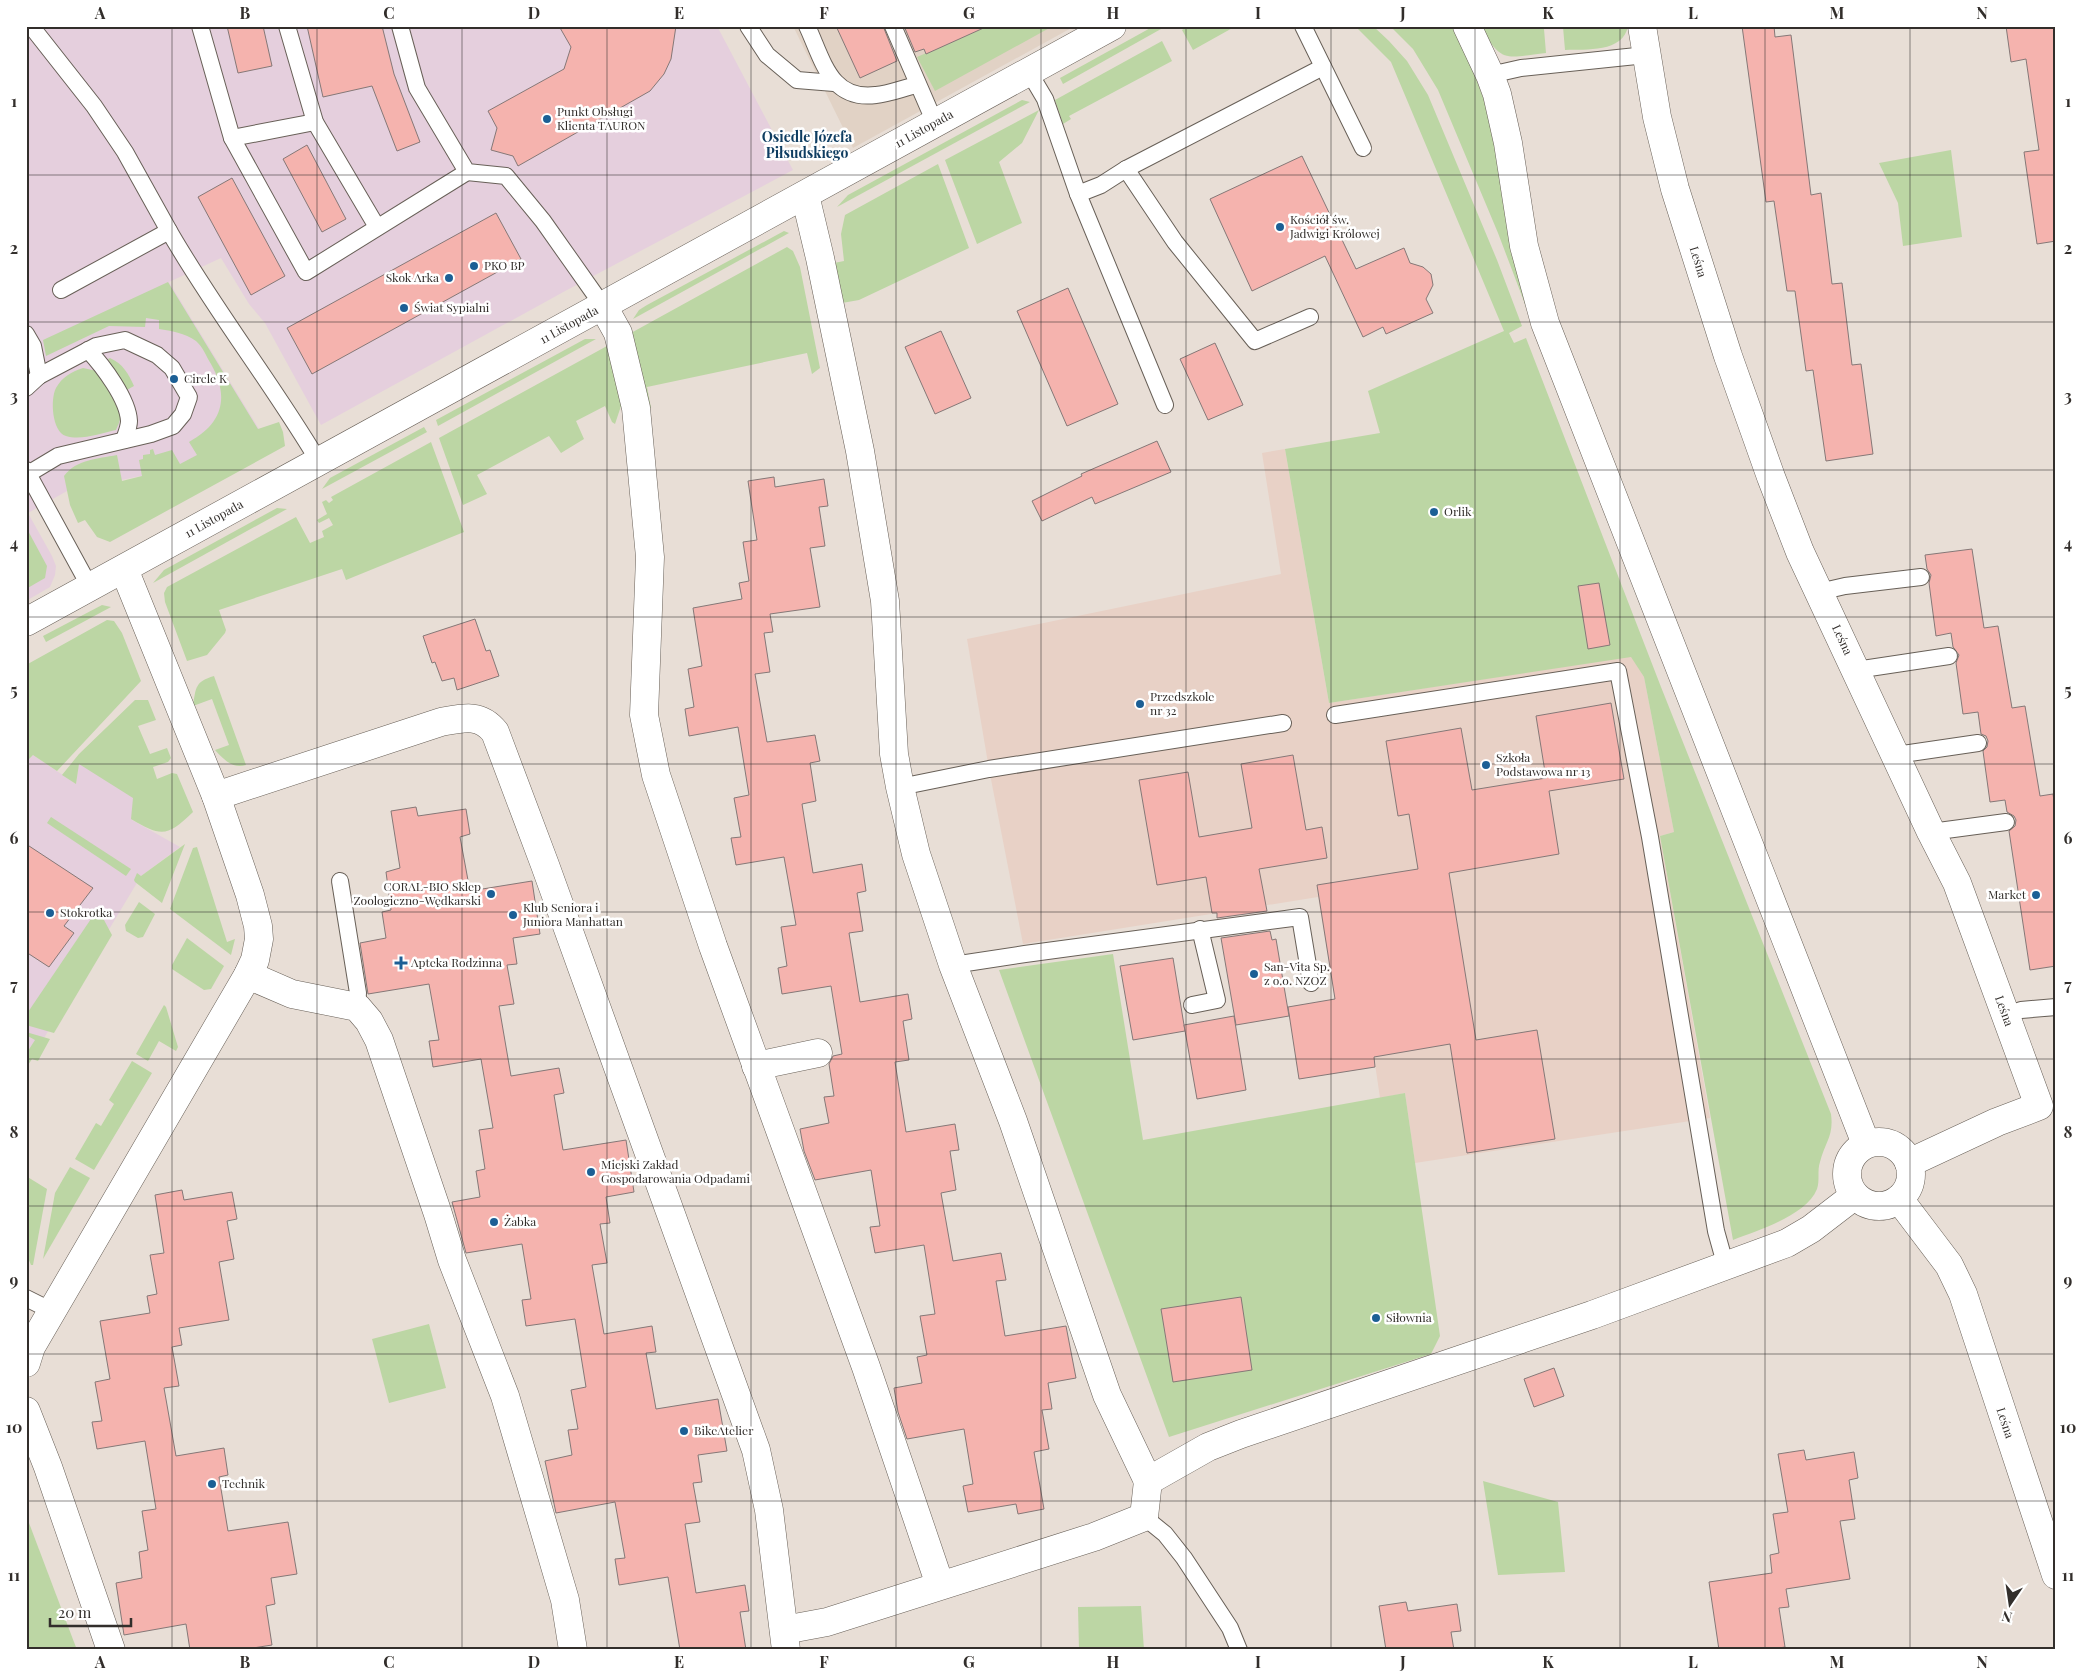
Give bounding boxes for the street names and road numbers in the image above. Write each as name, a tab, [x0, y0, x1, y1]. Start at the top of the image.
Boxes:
street label: 11 Listopada	[891, 105, 956, 151]
street label: Leśna	[1687, 244, 1711, 279]
street label: 11 Listopada	[536, 301, 601, 347]
street label: 11 Listopada	[181, 495, 246, 541]
street label: Leśna	[1829, 622, 1857, 657]
street label: Leśna	[1992, 993, 2018, 1028]
street label: Leśna	[1993, 1405, 2018, 1440]

